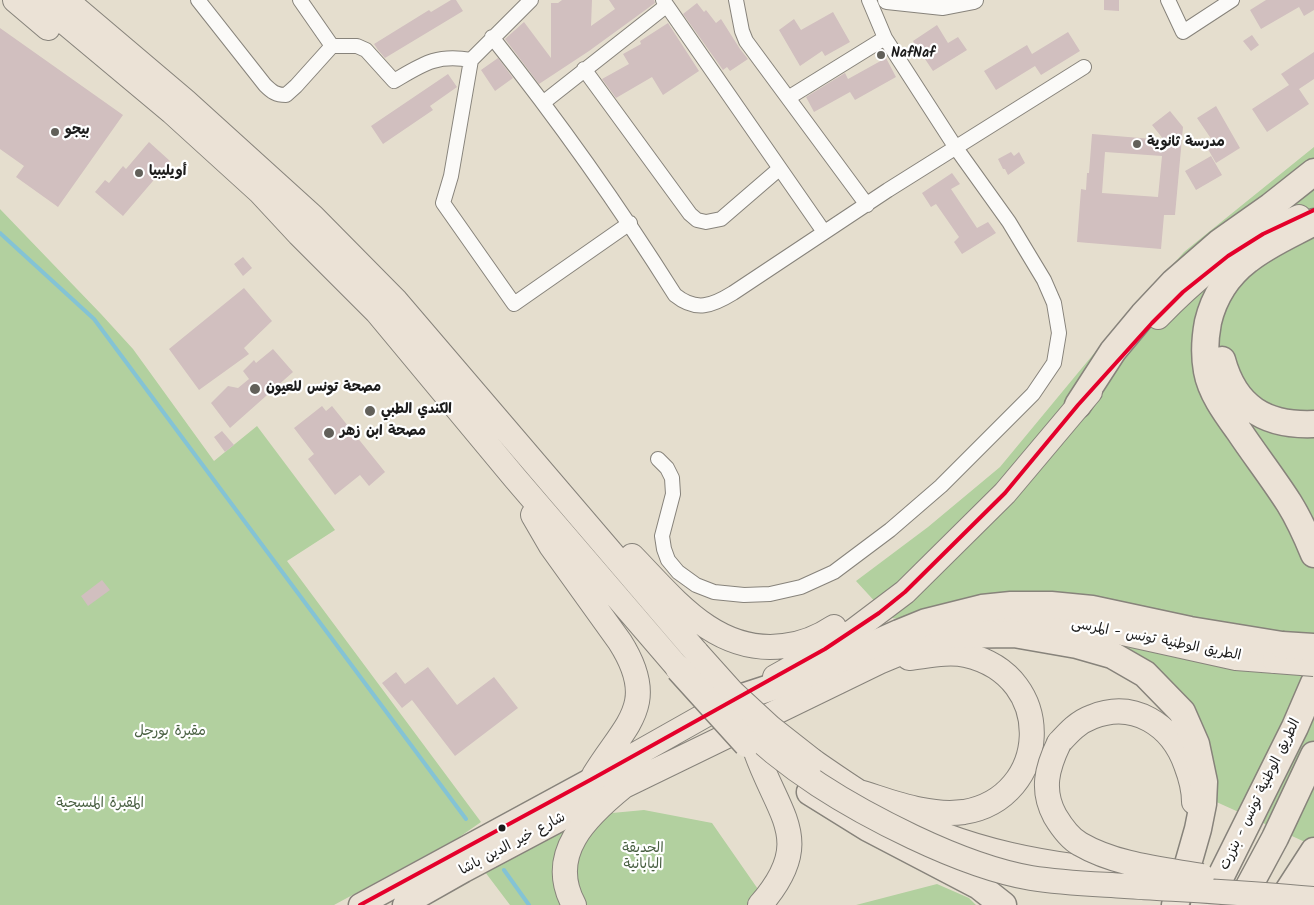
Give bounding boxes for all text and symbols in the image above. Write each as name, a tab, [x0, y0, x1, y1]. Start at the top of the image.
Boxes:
place label: NafNaf	[891, 47, 935, 63]
marker: NafNaf	[875, 49, 887, 61]
place label: بيجو	[65, 124, 89, 140]
marker: بيجو	[49, 126, 61, 138]
place label: مدرسة ثانوية	[1147, 136, 1225, 152]
marker: مدرسة ثانوية	[1131, 138, 1143, 150]
place label: أويليبيا	[149, 165, 186, 181]
marker: أويليبيا	[133, 167, 145, 179]
place label: مصحة تونس للعيون	[266, 381, 381, 397]
marker: مصحة تونس للعيون	[248, 382, 262, 396]
place label: الكندي الطبي	[381, 403, 452, 419]
marker: الكندي الطبي	[363, 404, 377, 418]
place label: مصحة ابن زهر	[340, 425, 426, 441]
marker: مصحة ابن زهر	[322, 426, 336, 440]
street label: الطريق الوطنية تونس - المرسى	[1070, 616, 1242, 666]
street label: الطريق الوطنية تونس - بنزرت	[1217, 717, 1305, 873]
park label: مقبرة بورجل	[134, 725, 206, 741]
park label: المقبرة المسيحية	[56, 797, 144, 813]
street label: شارع خير الدين باشا	[457, 810, 569, 880]
unlabelled marker	[497, 823, 507, 833]
park label: الحديقة اليابانية	[622, 842, 664, 874]

